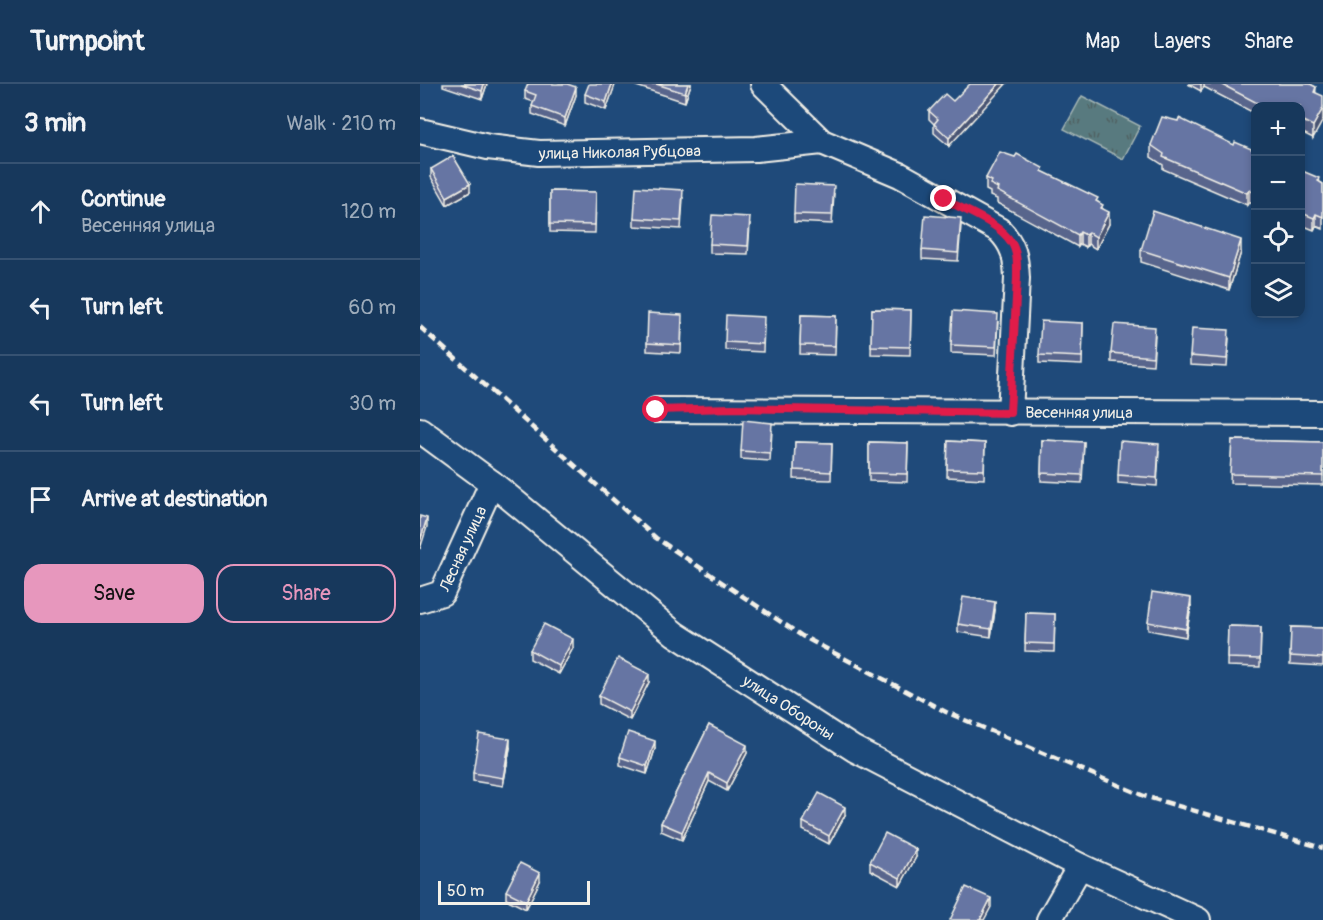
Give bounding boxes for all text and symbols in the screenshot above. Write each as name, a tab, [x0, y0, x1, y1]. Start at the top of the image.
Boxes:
text: Turnpoint	[30, 24, 144, 59]
text: Map	[1085, 28, 1120, 55]
text: Layers	[1153, 28, 1211, 55]
text: Share	[1244, 28, 1293, 55]
map controls	[1251, 102, 1305, 318]
button: +	[1251, 102, 1305, 156]
text: 3 min	[24, 107, 86, 139]
text: Walk · 210 m	[287, 111, 396, 136]
street label: улица Николая Рубцова	[537, 141, 701, 164]
button: −	[1251, 156, 1305, 210]
text: Continue	[81, 185, 165, 213]
route end	[930, 185, 956, 211]
icon: ahead	[24, 195, 57, 228]
text: 120 m	[341, 199, 396, 224]
button: locate	[1251, 210, 1305, 264]
text: Весенняя улица	[81, 213, 215, 238]
button: layers	[1251, 264, 1305, 318]
icon: left	[24, 291, 57, 324]
text: Turn left	[81, 293, 163, 321]
text: 60 m	[349, 295, 396, 320]
icon: left	[24, 387, 57, 420]
text: Turn left	[81, 389, 163, 417]
text: 30 m	[349, 391, 396, 416]
route start	[642, 396, 668, 422]
street label: Весенняя улица	[1025, 403, 1133, 423]
icon: arrive	[24, 483, 57, 516]
text: Arrive at destination	[81, 485, 267, 513]
street label: Лесная улица	[435, 503, 491, 596]
button: Save	[24, 564, 204, 623]
button: Share	[216, 564, 396, 623]
street label: улица Обороны	[738, 670, 838, 745]
scale bar	[438, 878, 590, 906]
text: 50 m	[447, 881, 484, 901]

